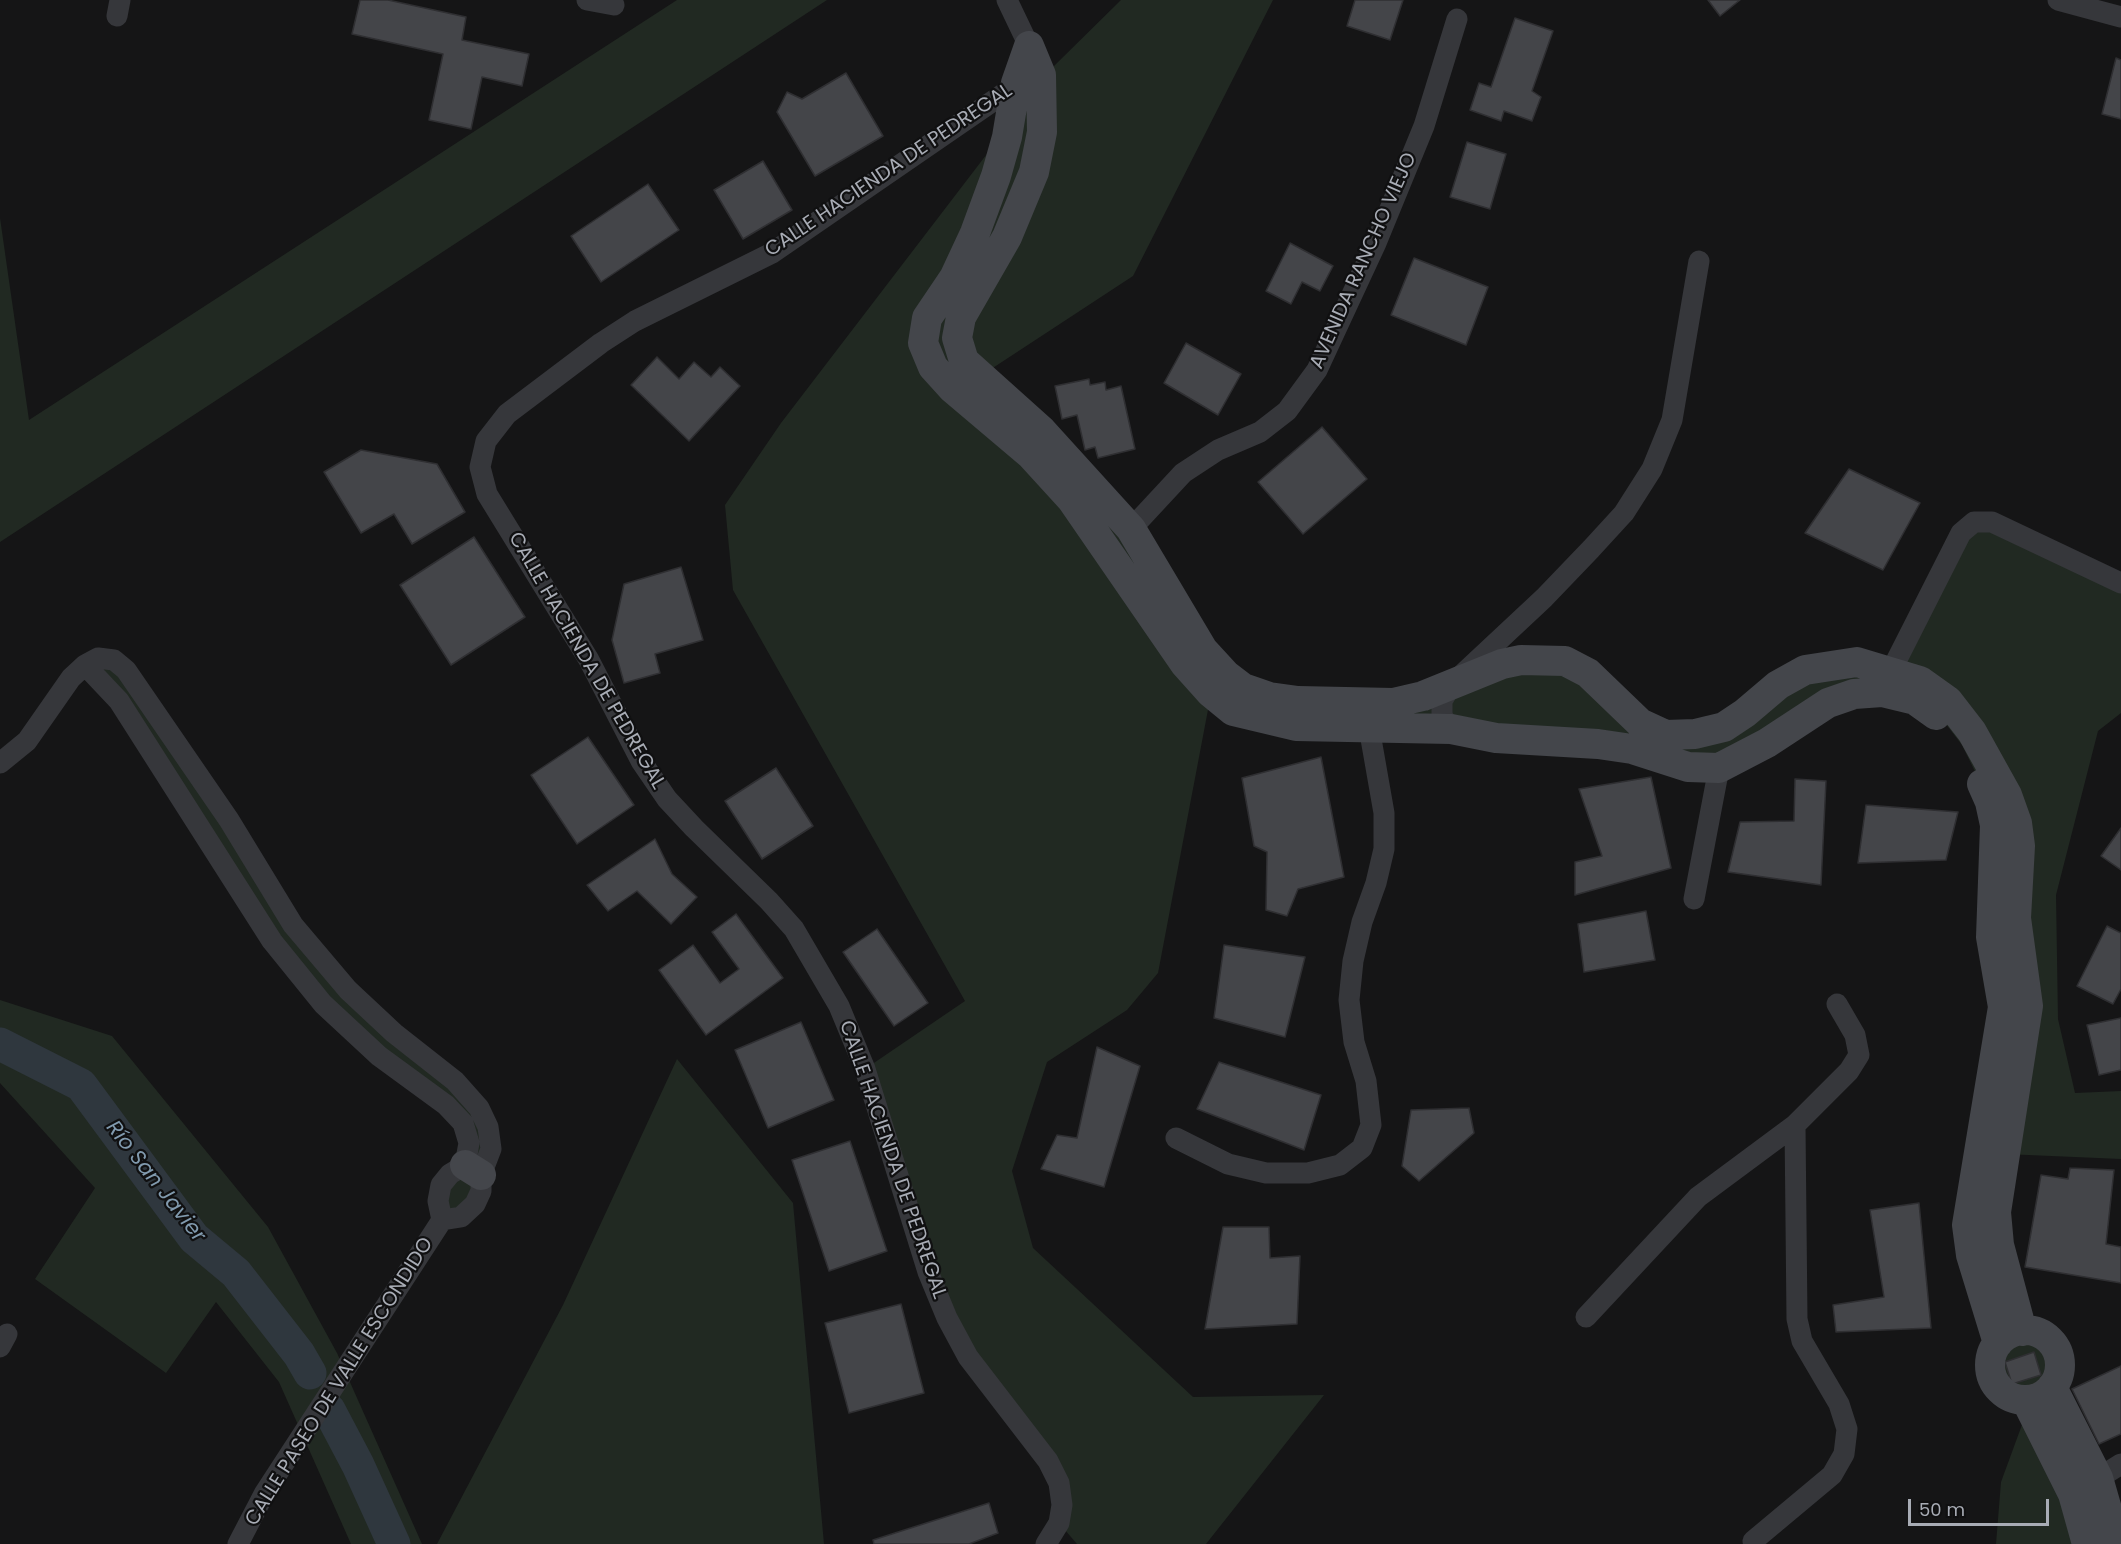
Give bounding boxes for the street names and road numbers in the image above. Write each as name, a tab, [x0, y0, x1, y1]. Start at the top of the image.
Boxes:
street label: CALLE HACIENDA DE PEDREGAL	[761, 79, 1017, 263]
street label: AVENIDA RANCHO VIEJO	[1305, 149, 1423, 373]
street label: CALLE HACIENDA DE PEDREGAL	[502, 528, 670, 794]
street label: CALLE HACIENDA DE PEDREGAL	[833, 1018, 951, 1302]
street label: CALLE PASEO DE VALLE ESCONDIDO	[241, 1233, 439, 1531]

